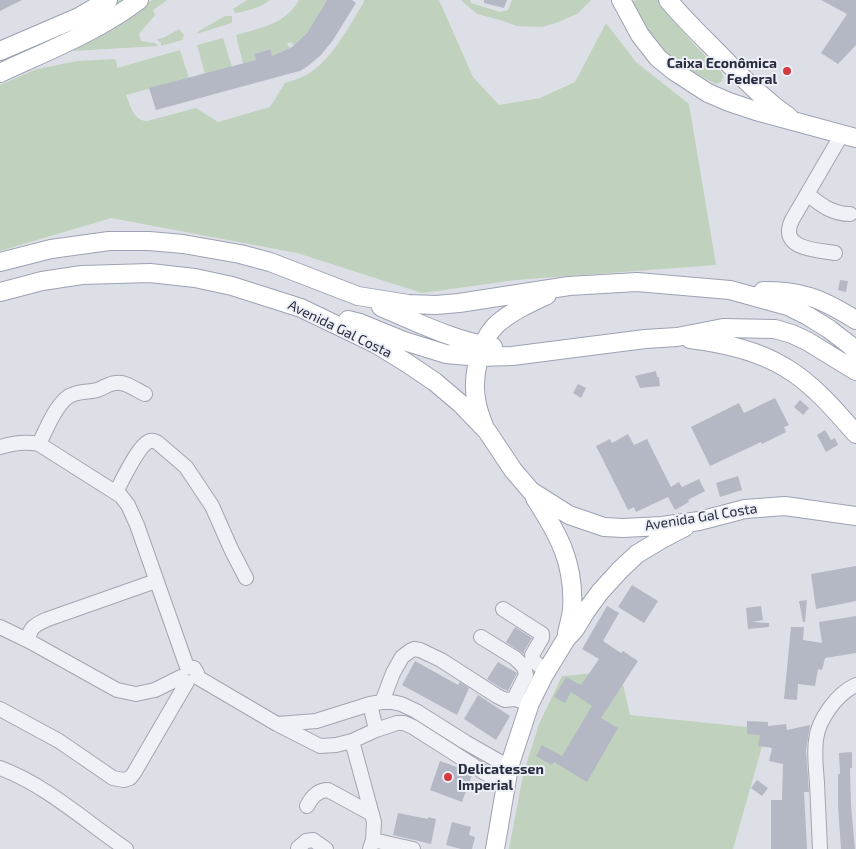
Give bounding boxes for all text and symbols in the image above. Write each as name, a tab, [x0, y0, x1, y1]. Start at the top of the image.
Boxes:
place label: Caixa Econômica Federal	[667, 55, 777, 88]
marker: Caixa Econômica Federal	[781, 65, 793, 77]
street label: Avenida Gal Costa	[285, 297, 395, 361]
street label: Avenida Gal Costa	[644, 500, 758, 534]
place label: Delicatessen Imperial	[458, 761, 544, 794]
marker: Delicatessen Imperial	[442, 771, 454, 783]

